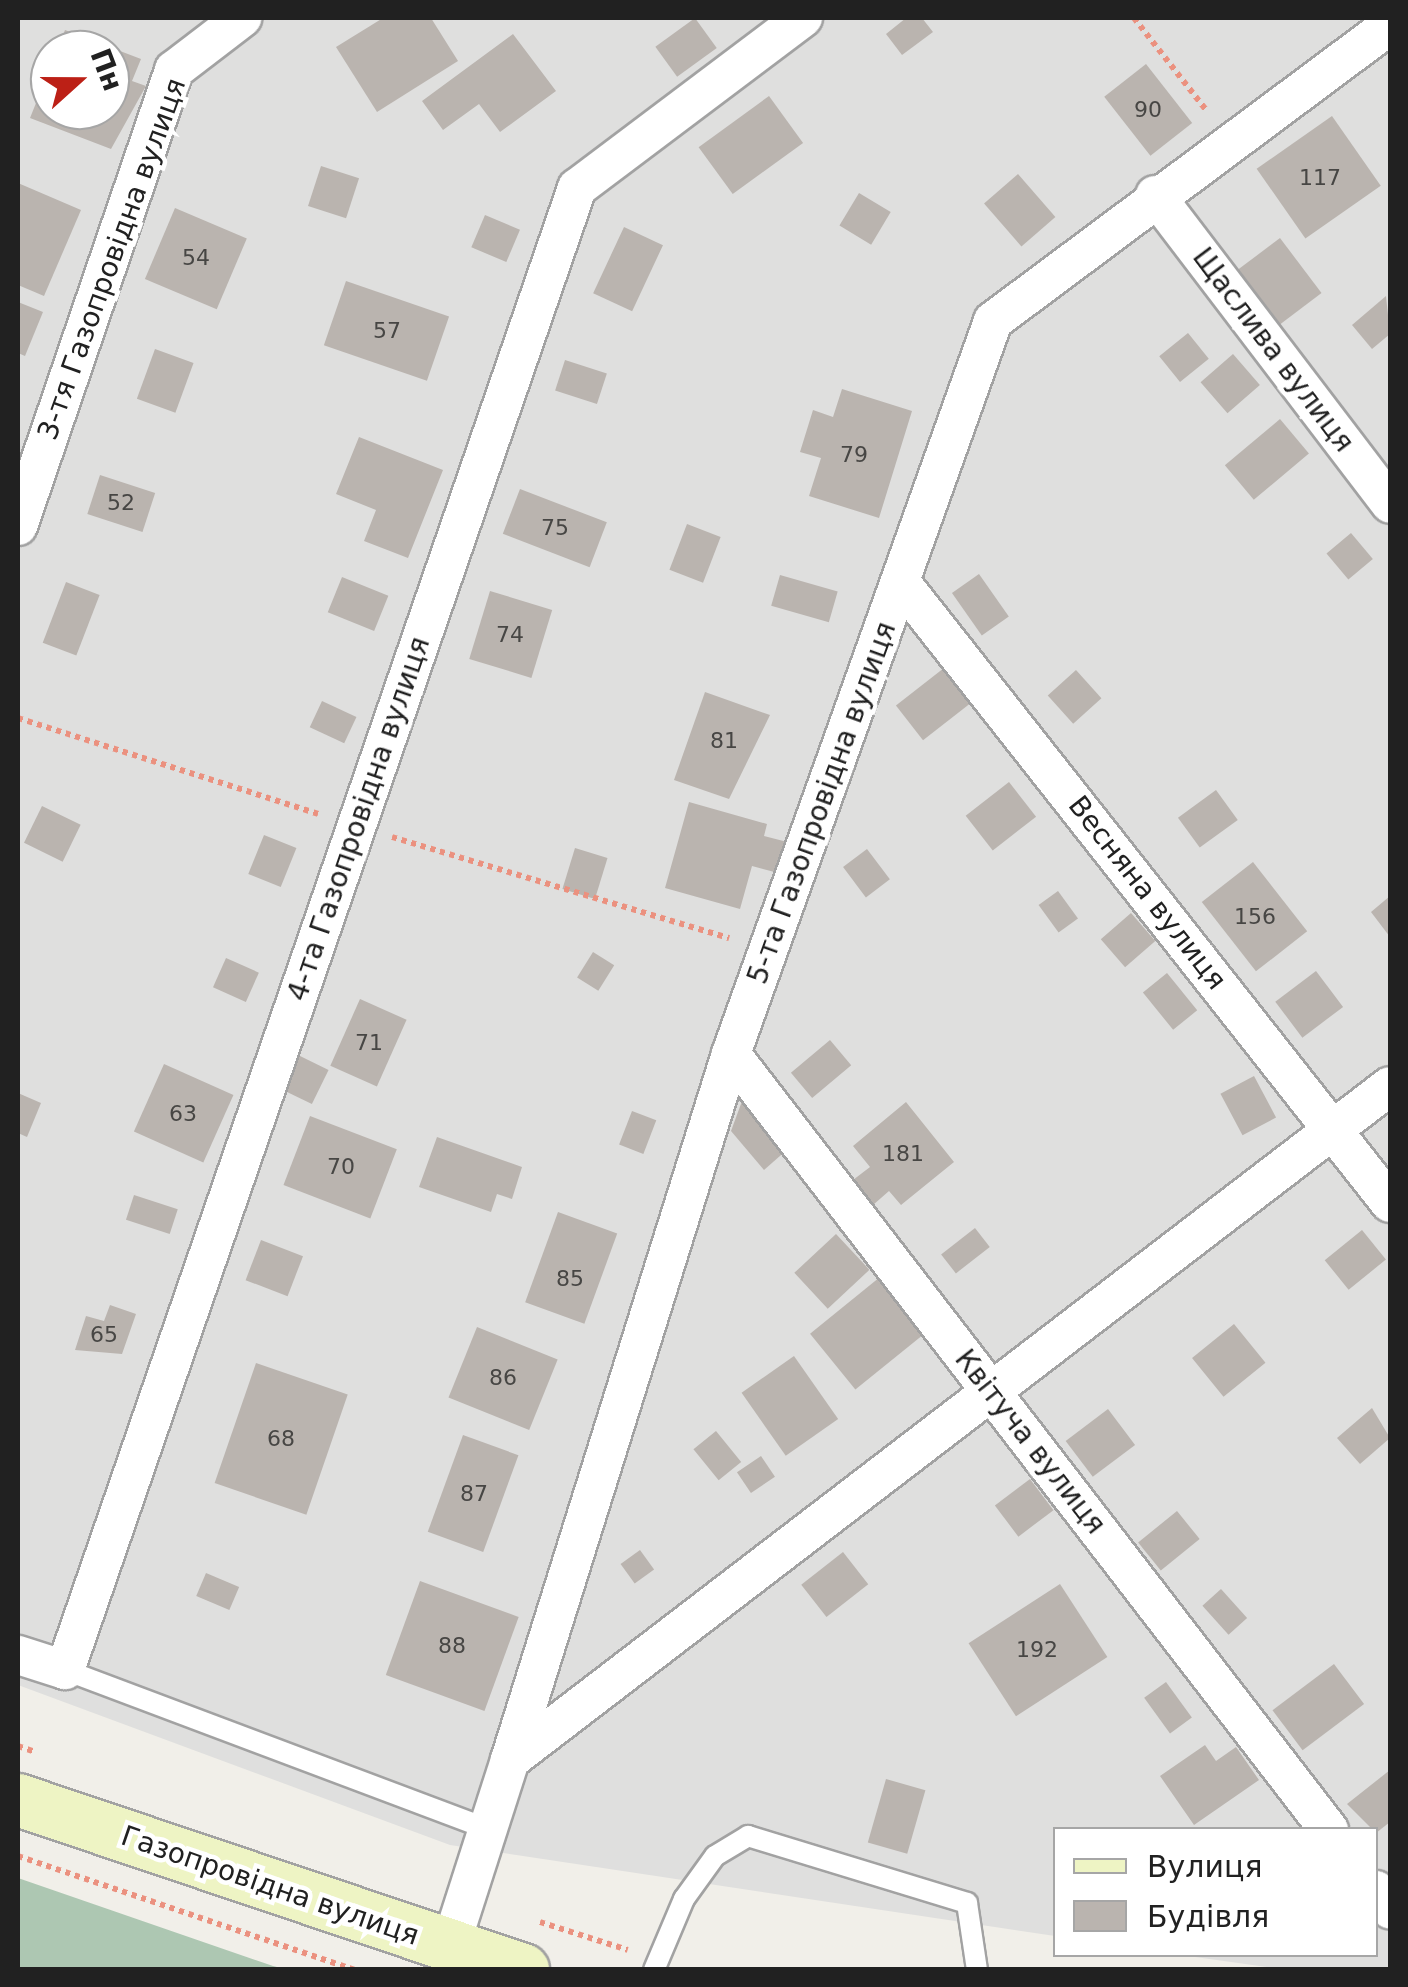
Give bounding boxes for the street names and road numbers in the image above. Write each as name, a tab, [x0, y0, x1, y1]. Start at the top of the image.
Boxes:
street label: 3-тя Газопровідна вулиця	[31, 74, 193, 444]
street label: Щаслива вулиця	[1185, 241, 1361, 459]
street label: 5-та Газопровідна вулиця	[741, 617, 903, 989]
street label: 4-та Газопровідна вулиця	[281, 633, 437, 1005]
street label: Весняна вулиця	[1061, 790, 1233, 996]
street label: Квітуча вулиця	[948, 1343, 1112, 1541]
street label: Газопровідна вулиця	[117, 1819, 423, 1953]

